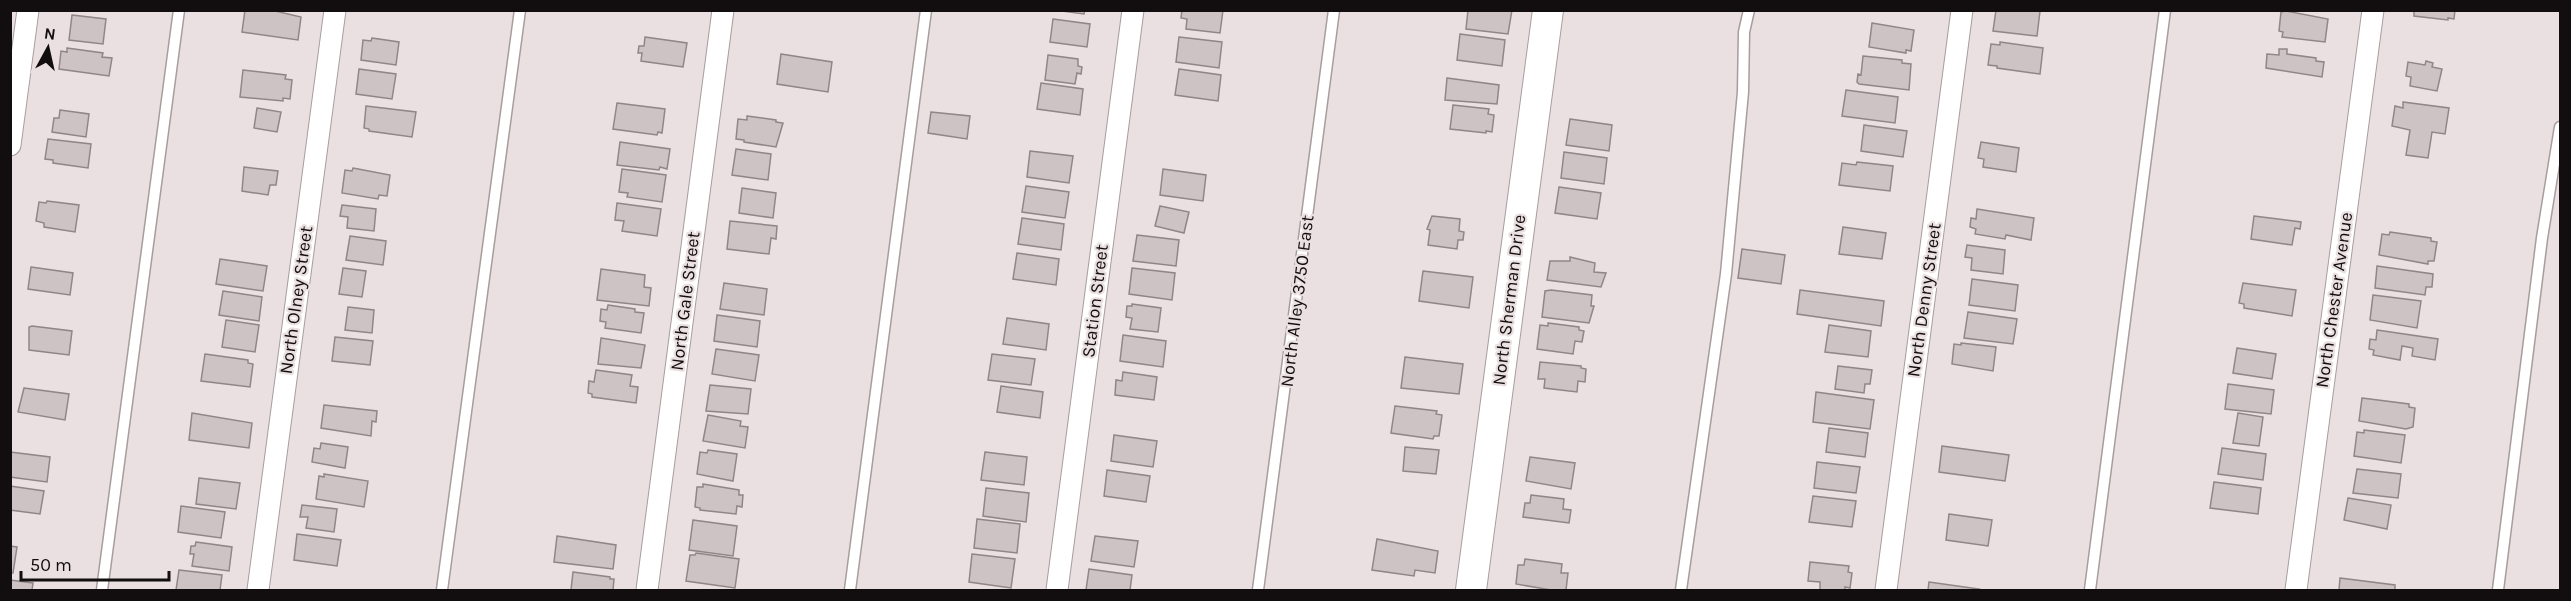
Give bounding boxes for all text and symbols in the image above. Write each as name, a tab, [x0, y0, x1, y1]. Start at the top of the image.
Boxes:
north arrow	[18, 18, 78, 78]
text: N	[43, 23, 57, 44]
street label: North Chester Avenue	[2311, 211, 2357, 389]
street label: North Alley 3750 East	[1276, 213, 1319, 388]
street label: North Sherman Drive	[1488, 213, 1530, 387]
street label: North Denny Street	[1902, 221, 1946, 379]
street label: North Olney Street	[275, 224, 317, 376]
street label: North Gale Street	[666, 230, 704, 372]
street label: Station Street	[1077, 243, 1113, 359]
scale bar	[21, 544, 170, 582]
text: 50 m	[30, 554, 72, 576]

